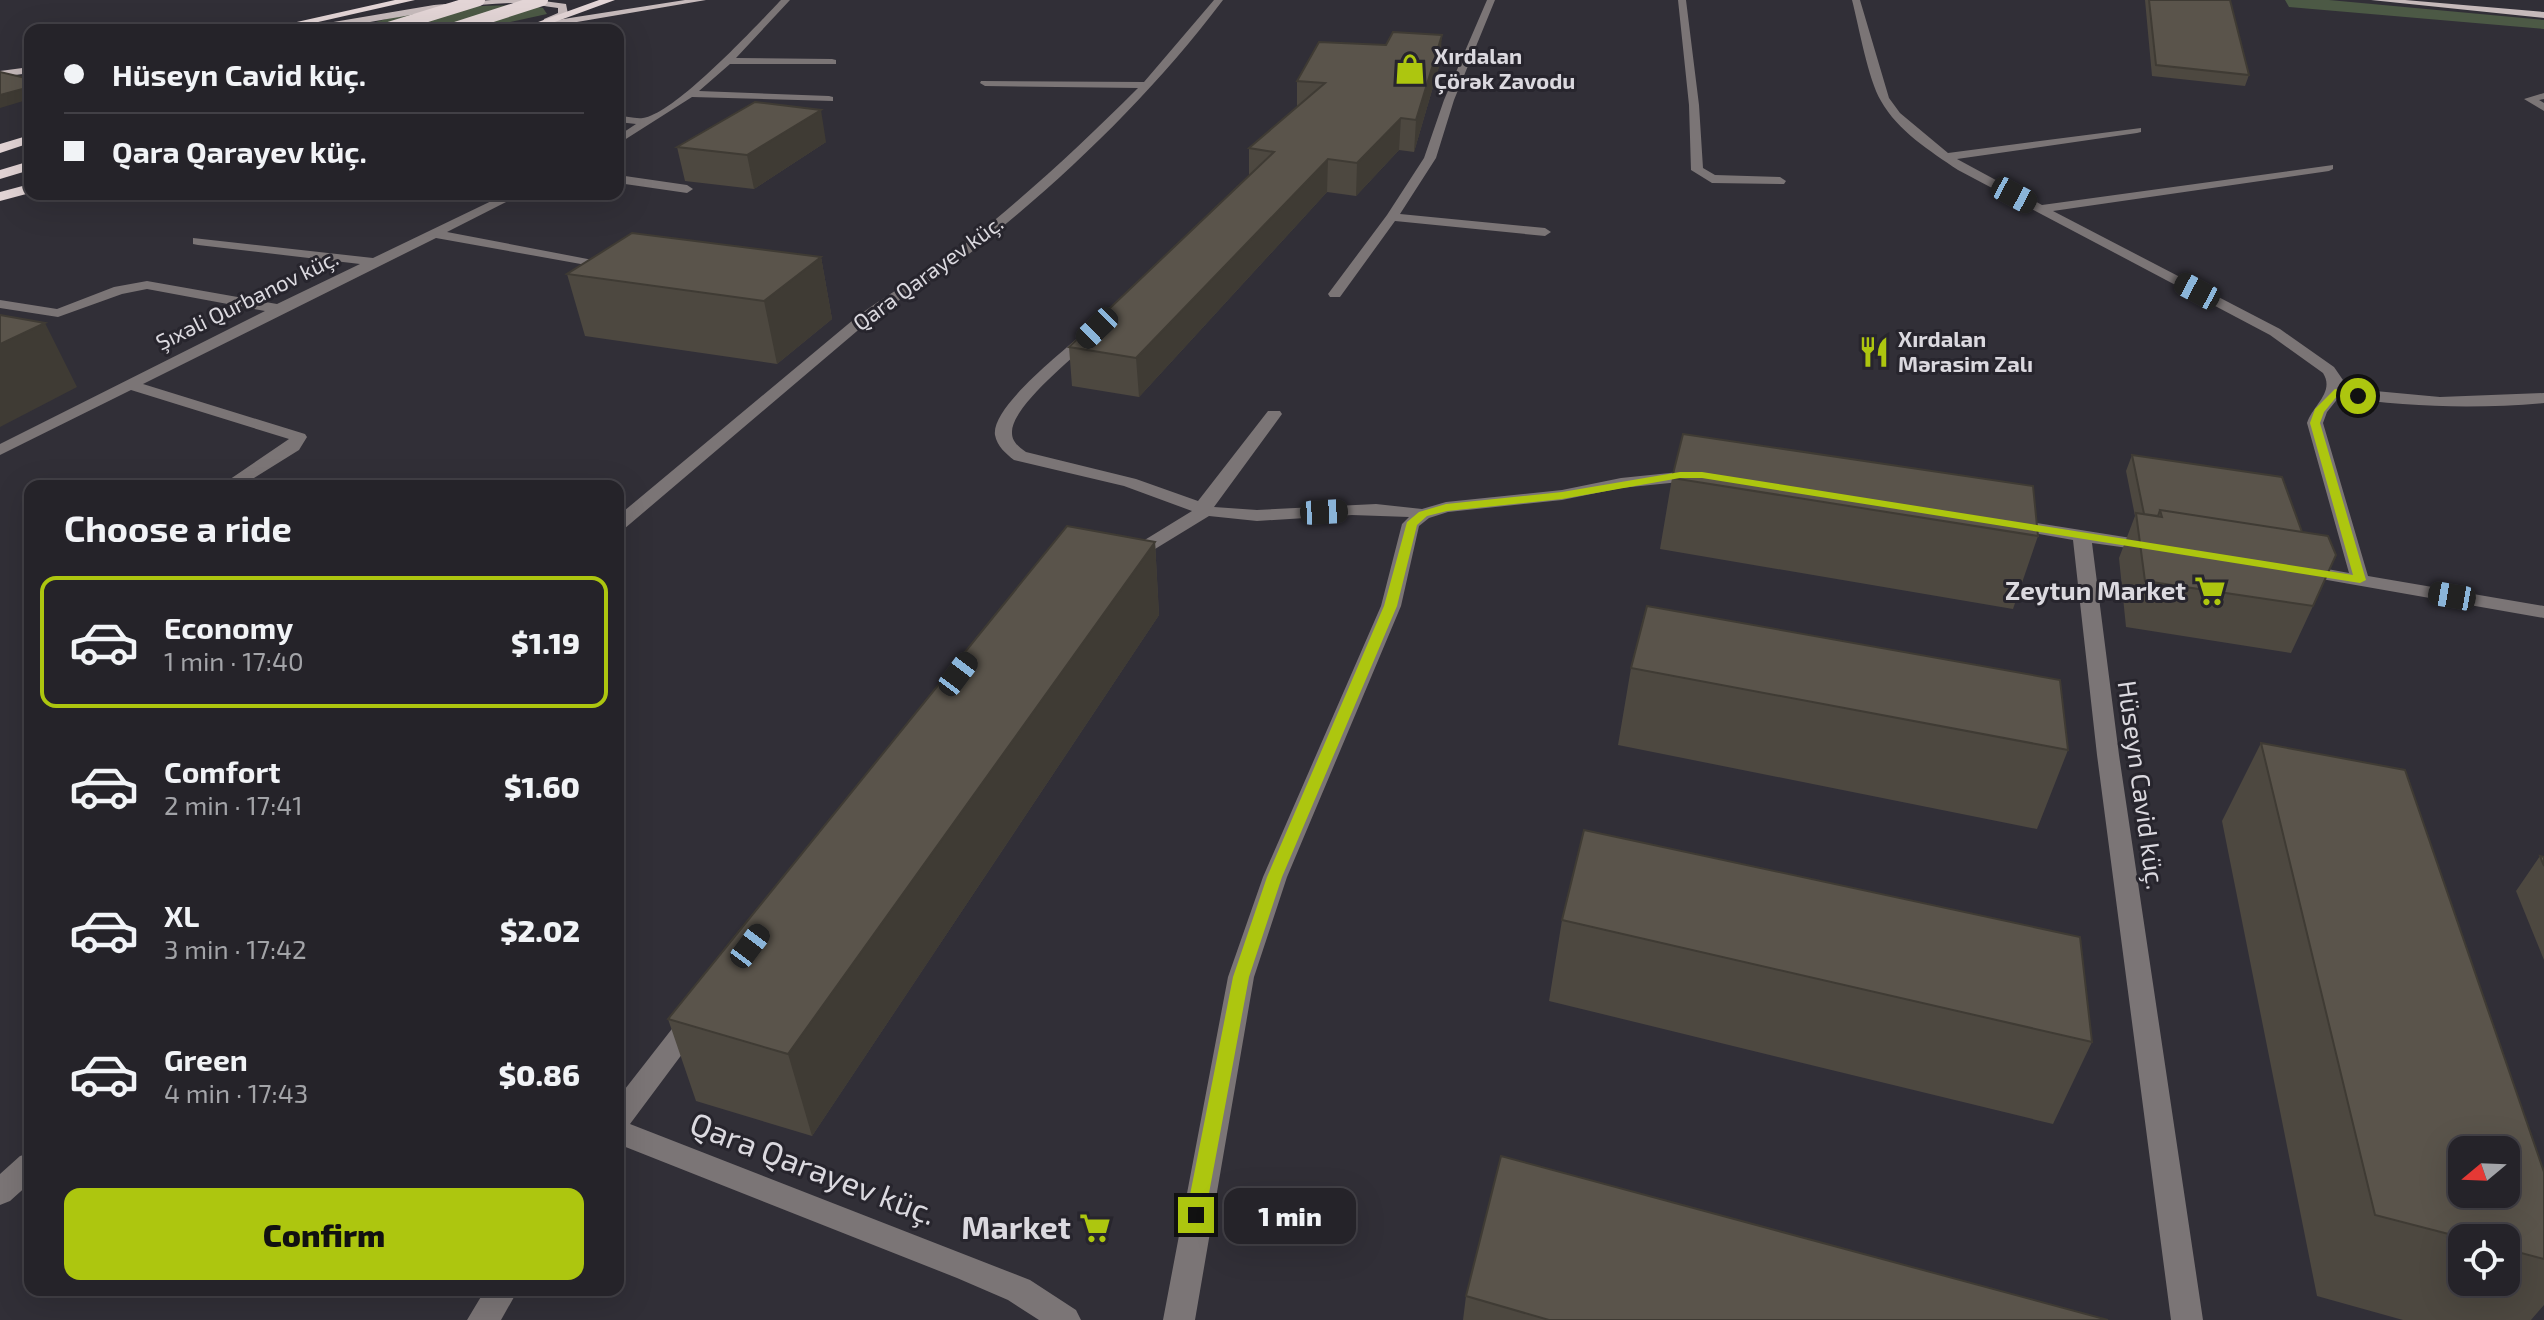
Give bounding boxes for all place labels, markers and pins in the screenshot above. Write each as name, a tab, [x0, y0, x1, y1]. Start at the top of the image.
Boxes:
place label: Xırdalan Çörək Zavodu	[1434, 42, 1575, 95]
shop icon: Xırdalan Çörək Zavodu	[1393, 52, 1427, 86]
place label: Xırdalan Mərasim Zalı	[1898, 325, 2033, 376]
restaurant icon: Xırdalan Mərasim Zalı	[1857, 335, 1891, 369]
place label: Zeytun Market	[2005, 574, 2186, 606]
supermarket icon: Zeytun Market	[2193, 574, 2227, 608]
place label: Market	[961, 1207, 1071, 1245]
supermarket icon: Market	[1078, 1211, 1112, 1245]

